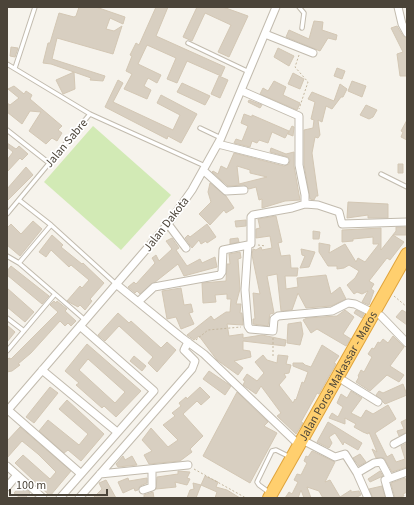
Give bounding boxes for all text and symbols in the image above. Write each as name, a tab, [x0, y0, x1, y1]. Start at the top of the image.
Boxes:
street label: Jalan Sabre	[41, 115, 92, 171]
street label: Jalan Dakota	[140, 193, 193, 255]
street label: Jalan Poros Makassar - Maros	[295, 308, 382, 444]
scale bar	[10, 471, 107, 497]
text: 100 m	[16, 477, 46, 494]

